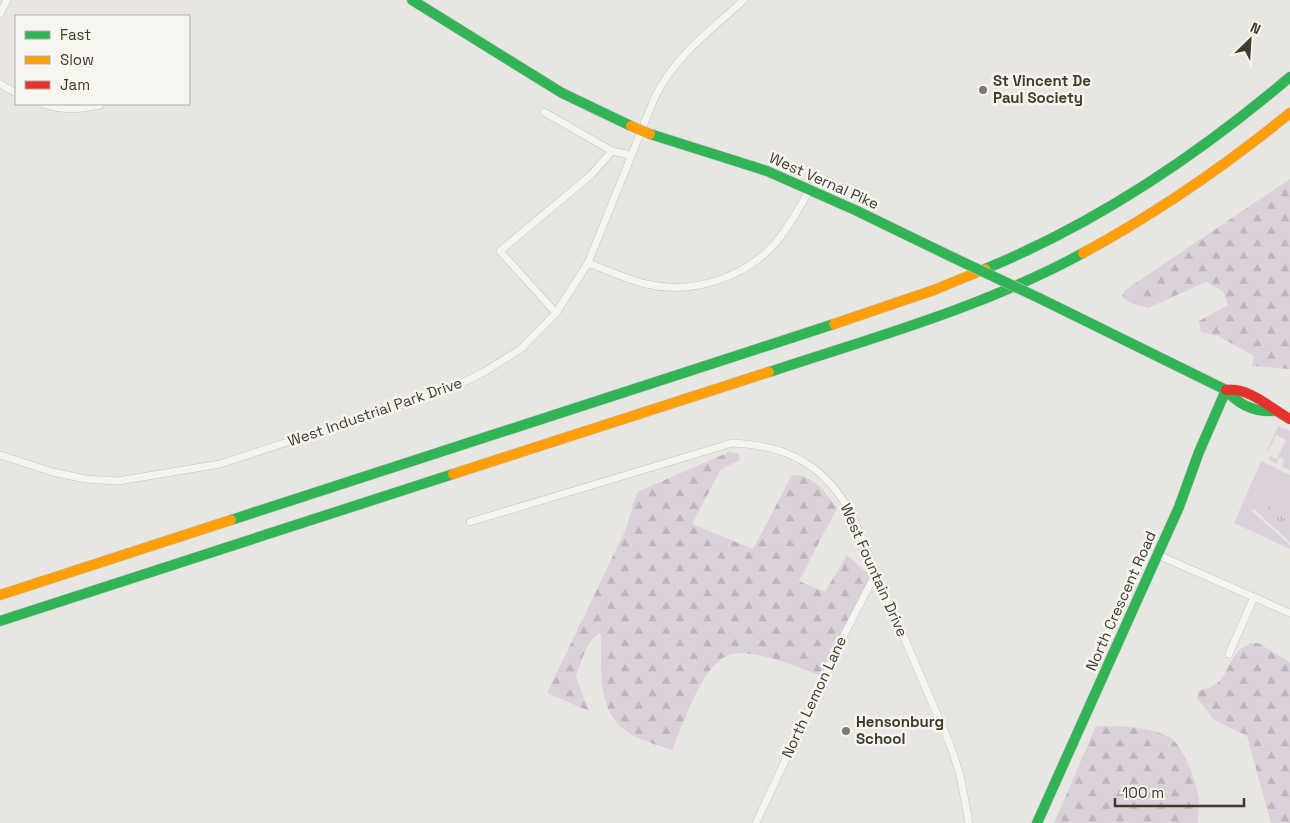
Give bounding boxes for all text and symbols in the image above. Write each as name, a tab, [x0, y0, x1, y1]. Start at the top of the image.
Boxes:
legend	[15, 15, 190, 105]
north arrow	[1225, 15, 1275, 65]
text: N	[1247, 18, 1264, 38]
text: Fast	[60, 25, 91, 44]
text: Slow	[60, 50, 94, 69]
place label: St Vincent De Paul Society	[993, 71, 1091, 107]
text: Jam	[60, 75, 90, 94]
marker: St Vincent De Paul Society	[977, 84, 989, 96]
street label: West Vernal Pike	[766, 148, 882, 213]
street label: West Industrial Park Drive	[285, 373, 465, 450]
street label: West Fountain Drive	[837, 500, 912, 639]
street label: North Crescent Road	[1081, 528, 1160, 674]
street label: North Lemon Lane	[777, 633, 850, 761]
place label: Hensonburg School	[856, 712, 944, 748]
marker: Hensonburg School	[840, 725, 852, 737]
scale bar	[1115, 776, 1244, 808]
text: 100 m	[1122, 783, 1164, 802]

